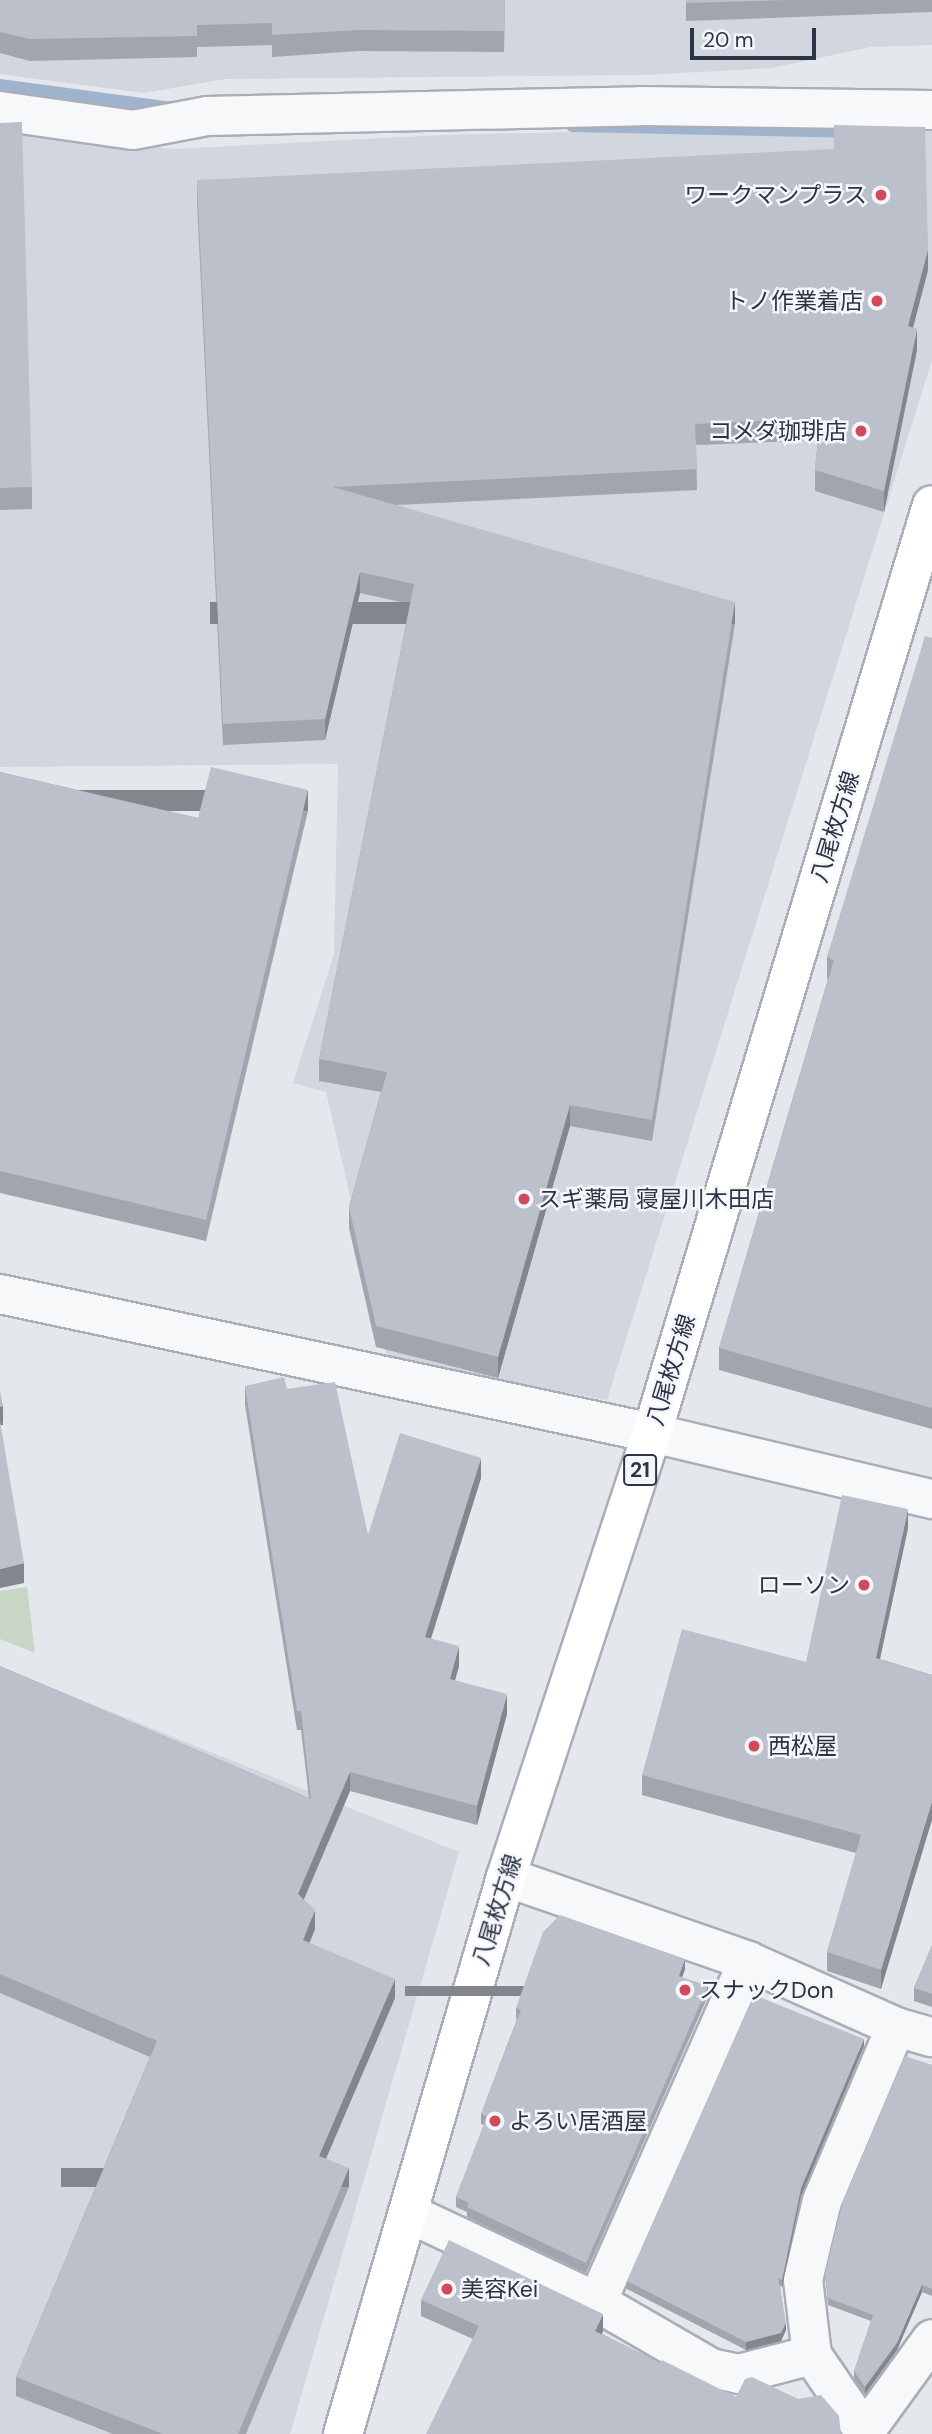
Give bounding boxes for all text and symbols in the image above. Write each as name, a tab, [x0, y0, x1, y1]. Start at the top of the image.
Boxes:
scale bar	[694, 14, 820, 58]
text: 20 m	[703, 26, 754, 54]
place label: ワークマンプラス	[683, 181, 867, 209]
marker: ワークマンプラス	[873, 187, 889, 203]
place label: トノ作業着店	[725, 287, 863, 315]
marker: トノ作業着店	[869, 293, 885, 309]
place label: コメダ珈琲店	[709, 417, 847, 445]
marker: コメダ珈琲店	[853, 423, 869, 439]
street label: 八尾枚方線	[805, 768, 865, 886]
place label: スギ薬局 寝屋川木田店	[538, 1185, 774, 1213]
marker: スギ薬局 寝屋川木田店	[516, 1191, 532, 1207]
street label: 八尾枚方線	[641, 1311, 701, 1429]
road number: 21	[622, 1452, 658, 1488]
place label: ローソン	[758, 1571, 850, 1599]
marker: ローソン	[856, 1577, 872, 1593]
place label: 西松屋	[768, 1732, 837, 1760]
marker: 西松屋	[746, 1738, 762, 1754]
street label: 八尾枚方線	[467, 1851, 527, 1969]
place label: スナックDon	[699, 1976, 834, 2004]
marker: スナックDon	[677, 1982, 693, 1998]
place label: よろい居酒屋	[509, 2107, 647, 2135]
marker: よろい居酒屋	[487, 2113, 503, 2129]
place label: 美容Kei	[461, 2275, 538, 2303]
marker: 美容Kei	[439, 2281, 455, 2297]

